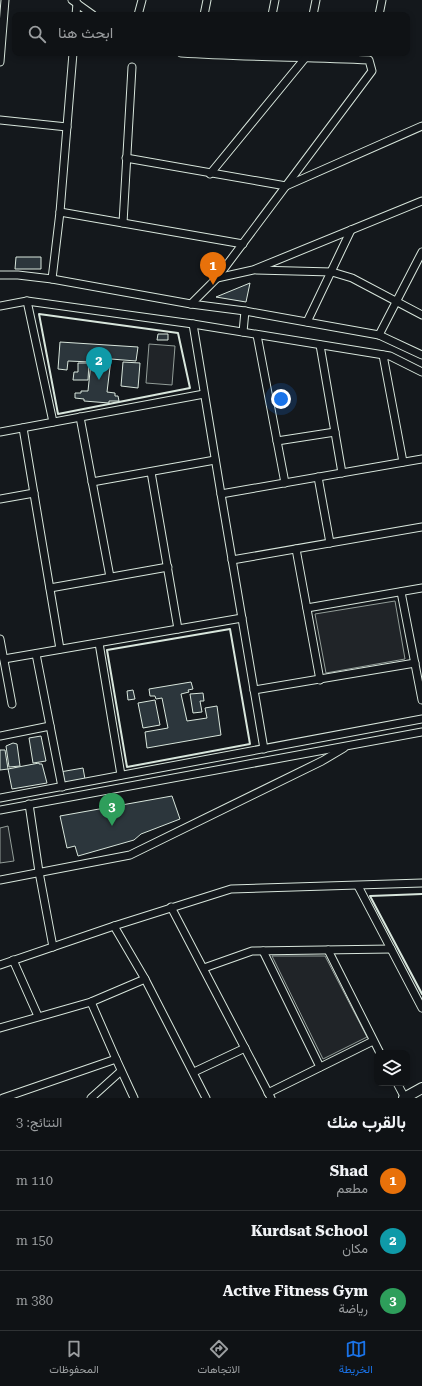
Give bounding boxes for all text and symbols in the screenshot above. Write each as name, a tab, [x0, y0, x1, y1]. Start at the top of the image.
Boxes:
search box	[12, 12, 410, 56]
icon: search	[26, 23, 48, 45]
text: ابحث هنا	[58, 24, 113, 42]
pin: 1	[200, 252, 226, 285]
pin: 2	[86, 347, 112, 380]
your location	[271, 389, 291, 409]
pin: 3	[99, 793, 125, 826]
map controls	[374, 1050, 410, 1086]
button: layers	[374, 1050, 410, 1086]
text: بالقرب منك	[327, 1112, 406, 1132]
text: النتائج: 3	[16, 1115, 62, 1130]
text: Shad	[330, 1162, 368, 1180]
text: 110 m	[16, 1173, 53, 1188]
text: 1	[389, 1173, 397, 1188]
text: مطعم	[337, 1181, 368, 1196]
text: Kurdsat School	[251, 1222, 368, 1240]
text: 150 m	[16, 1233, 53, 1248]
text: 2	[389, 1233, 397, 1248]
text: مكان	[342, 1241, 368, 1256]
text: Active Fitness Gym	[223, 1282, 368, 1300]
text: 380 m	[16, 1293, 53, 1308]
text: 3	[389, 1293, 397, 1308]
text: رياضة	[338, 1301, 368, 1316]
tab: المحفوظات	[49, 1338, 99, 1379]
tab: الاتجاهات	[197, 1338, 240, 1379]
tab: الخريطة	[339, 1338, 373, 1379]

